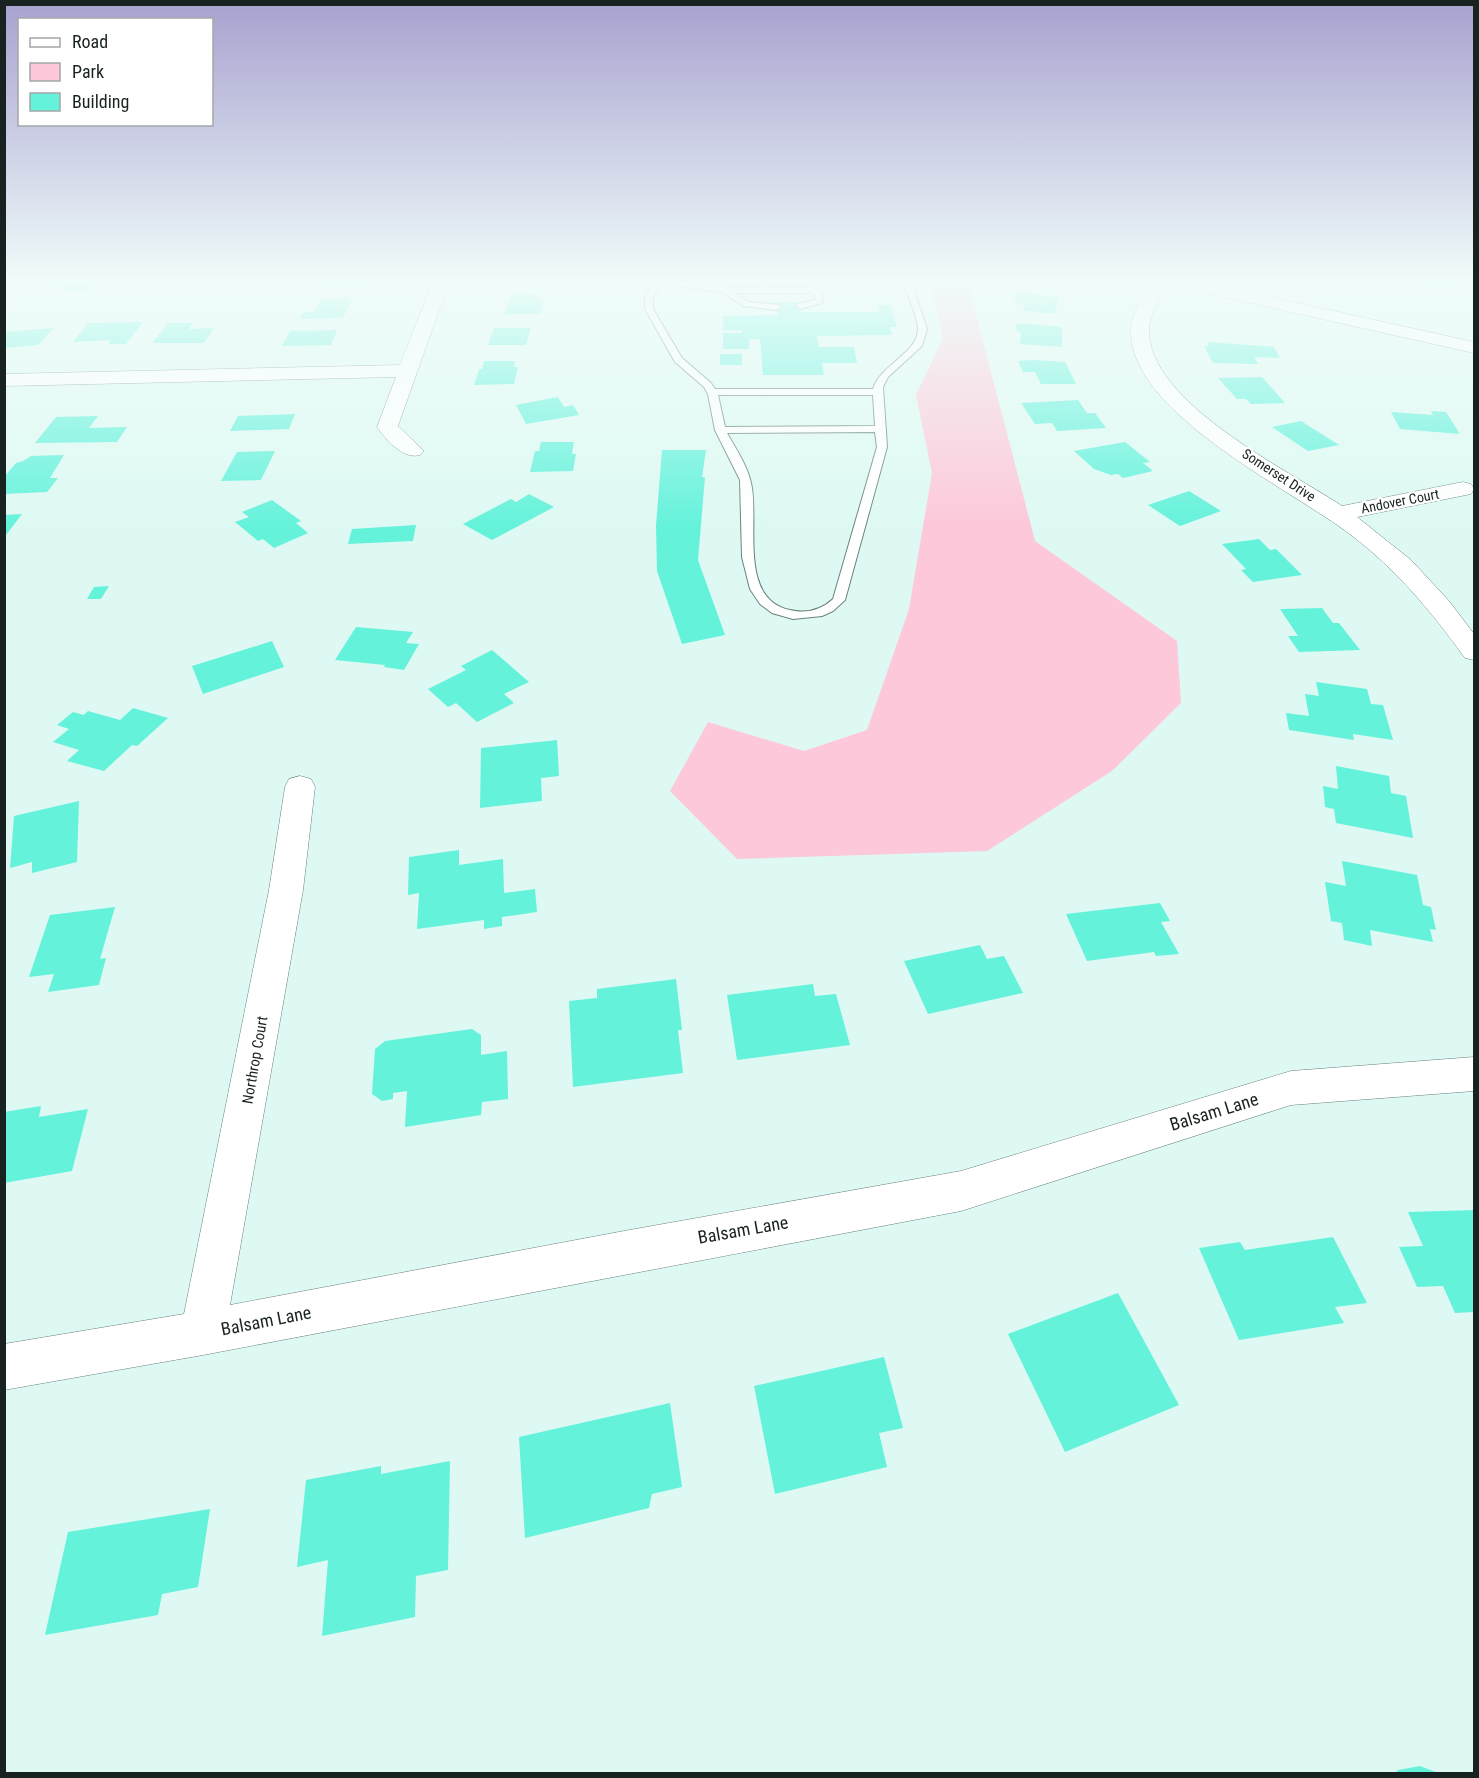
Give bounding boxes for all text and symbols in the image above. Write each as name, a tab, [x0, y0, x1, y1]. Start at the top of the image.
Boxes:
legend	[18, 18, 213, 126]
text: Road	[72, 31, 108, 52]
text: Park	[72, 61, 104, 82]
text: Building	[72, 91, 129, 112]
street label: Somerset Drive	[1239, 445, 1319, 505]
street label: Andover Court	[1360, 486, 1440, 516]
street label: Northrop Court	[238, 1015, 272, 1105]
street label: Balsam Lane	[1167, 1088, 1261, 1135]
street label: Balsam Lane	[696, 1211, 790, 1248]
street label: Balsam Lane	[219, 1301, 313, 1340]

